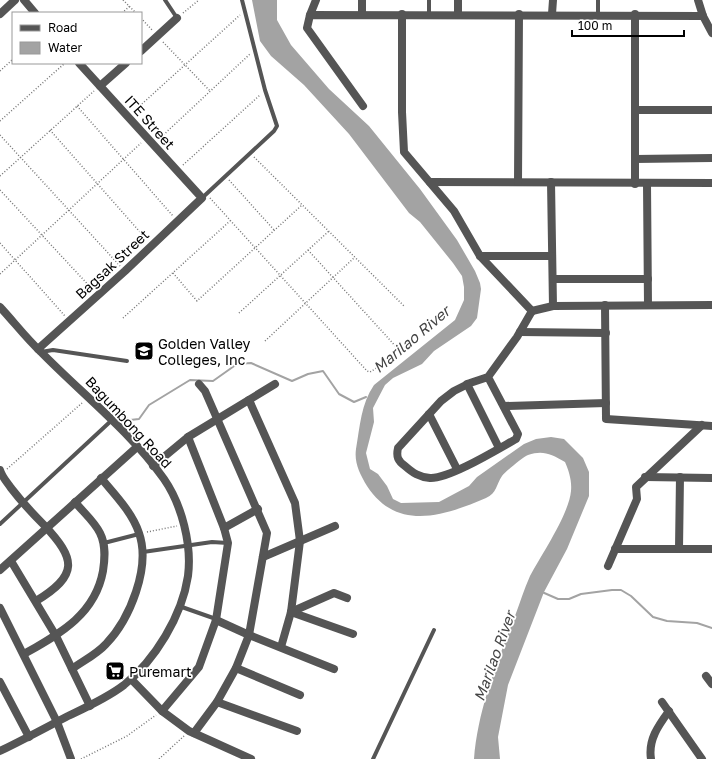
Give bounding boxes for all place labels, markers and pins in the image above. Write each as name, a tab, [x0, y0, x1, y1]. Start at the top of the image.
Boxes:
place label: Golden Valley Colleges, Inc	[158, 335, 251, 368]
school or university icon: Golden Valley Colleges, Inc	[133, 340, 155, 362]
supermarket icon: Puremart	[104, 660, 126, 682]
place label: Puremart	[129, 663, 192, 680]

